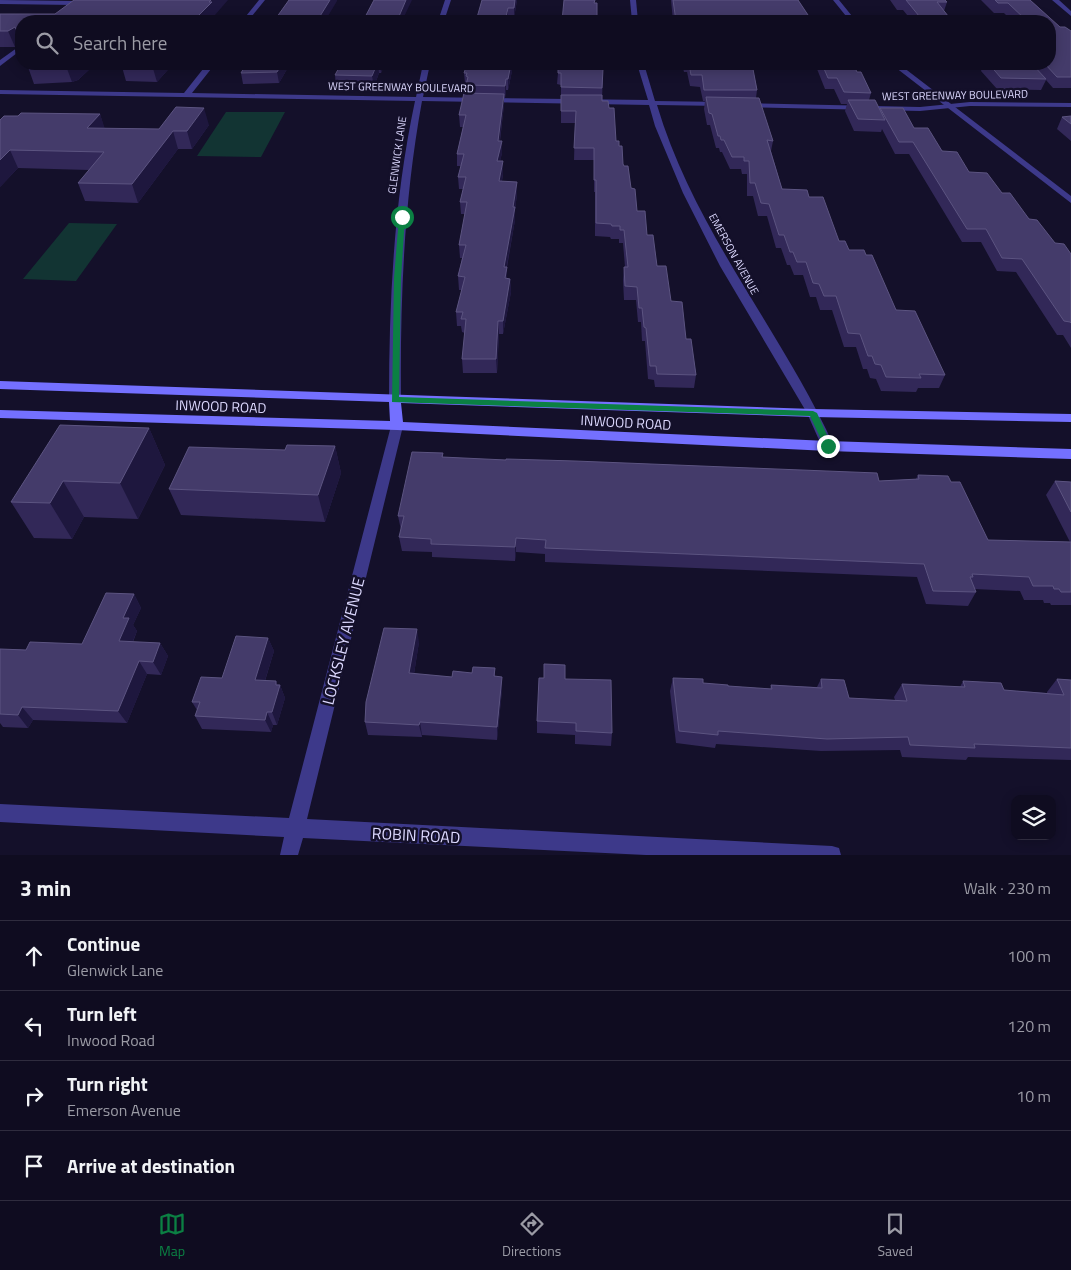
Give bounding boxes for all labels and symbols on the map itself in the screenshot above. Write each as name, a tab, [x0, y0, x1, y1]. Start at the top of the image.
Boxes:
street label: WEST GREENWAY BOULEVARD	[328, 78, 474, 96]
street label: WEST GREENWAY BOULEVARD	[882, 86, 1028, 104]
street label: GLENWICK LANE	[384, 115, 410, 195]
route start	[391, 206, 414, 229]
street label: EMERSON AVENUE	[705, 210, 763, 298]
street label: INWOOD ROAD	[175, 394, 267, 418]
street label: INWOOD ROAD	[580, 409, 672, 435]
route end	[817, 435, 840, 458]
street label: LOCKSLEY AVENUE	[316, 575, 370, 707]
street label: ROBIN ROAD	[371, 821, 461, 849]

